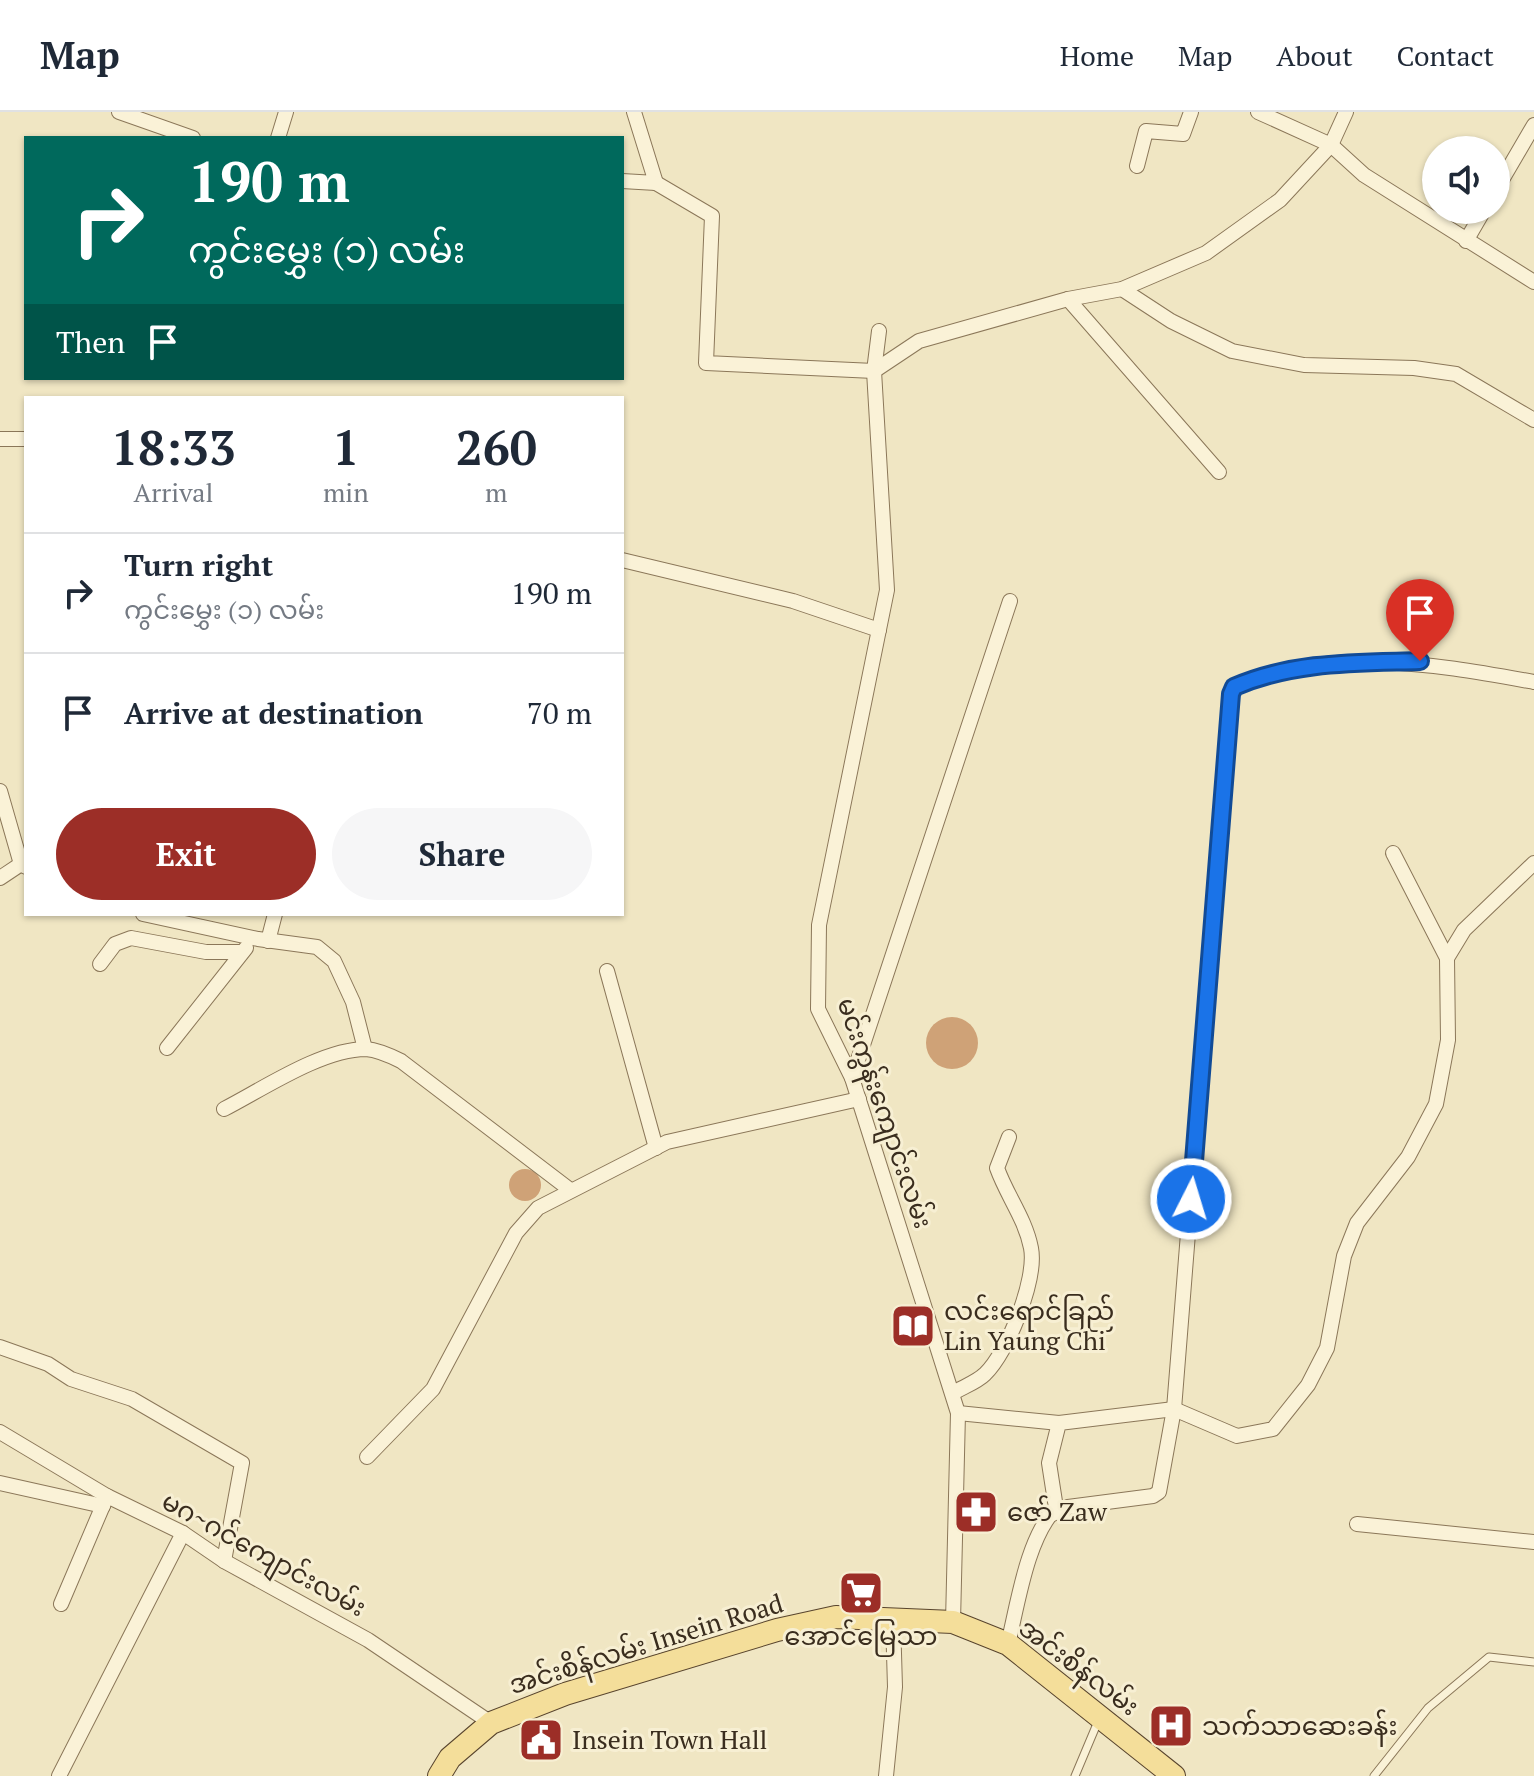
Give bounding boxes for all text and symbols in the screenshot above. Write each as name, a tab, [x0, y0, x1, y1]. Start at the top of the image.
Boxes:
text: Map	[40, 30, 120, 80]
text: Home	[1060, 37, 1134, 74]
text: Map	[1178, 37, 1232, 74]
text: About	[1276, 37, 1353, 74]
text: Contact	[1397, 37, 1494, 74]
map controls	[1422, 136, 1510, 224]
button: sound	[1422, 136, 1510, 224]
text: 190 m	[188, 144, 350, 218]
icon: right	[56, 168, 160, 272]
text: ကွင်းမွှေး (၁) လမ်း	[188, 226, 465, 273]
icon: arrive	[141, 320, 185, 364]
text: Then	[56, 322, 125, 362]
text: 18:33	[111, 415, 236, 479]
text: 1	[332, 415, 359, 479]
text: 260	[456, 415, 537, 479]
text: Arrival	[134, 475, 213, 509]
text: min	[323, 475, 369, 509]
text: m	[485, 475, 508, 509]
text: Turn right	[124, 545, 273, 585]
icon: right	[56, 571, 100, 615]
text: 190 m	[511, 573, 592, 613]
pin	[1386, 579, 1454, 661]
icon: arrive	[1398, 591, 1442, 635]
text: ကွင်းမွှေး (၁) လမ်း	[124, 592, 324, 626]
icon: arrive	[56, 691, 100, 735]
text: Arrive at destination	[124, 693, 423, 733]
text: 70 m	[527, 693, 592, 733]
button: Exit	[56, 808, 316, 900]
button: Share	[332, 808, 592, 900]
street label: မင်းကွန်းကျောင်းလမ်း	[826, 993, 941, 1234]
position arrow	[1149, 1157, 1233, 1241]
place label: လင်းရောင်ခြည် Lin Yaung Chi	[944, 1293, 1114, 1357]
library icon: လင်းရောင်ခြည် Lin Yaung Chi	[889, 1302, 937, 1350]
street label: မဂ~ဂင်ကျောင်းလမ်း	[154, 1483, 373, 1628]
pharmacy icon: ဇော် Zaw	[952, 1488, 1000, 1536]
place label: ဇော် Zaw	[1007, 1494, 1108, 1528]
supermarket icon: အောင်မြေသာ	[837, 1569, 885, 1617]
street label: အင်းစိန်လမ်း Insein Road	[505, 1585, 788, 1706]
street label: အင်းစိန်လမ်း	[1010, 1610, 1146, 1726]
place label: အောင်မြေသာ	[784, 1618, 938, 1657]
hospital icon: သက်သာဆေးခန်း	[1147, 1702, 1195, 1750]
place label: သက်သာဆေးခန်း	[1202, 1708, 1397, 1747]
public building icon: Insein Town Hall	[517, 1716, 565, 1764]
place label: Insein Town Hall	[572, 1722, 767, 1756]

